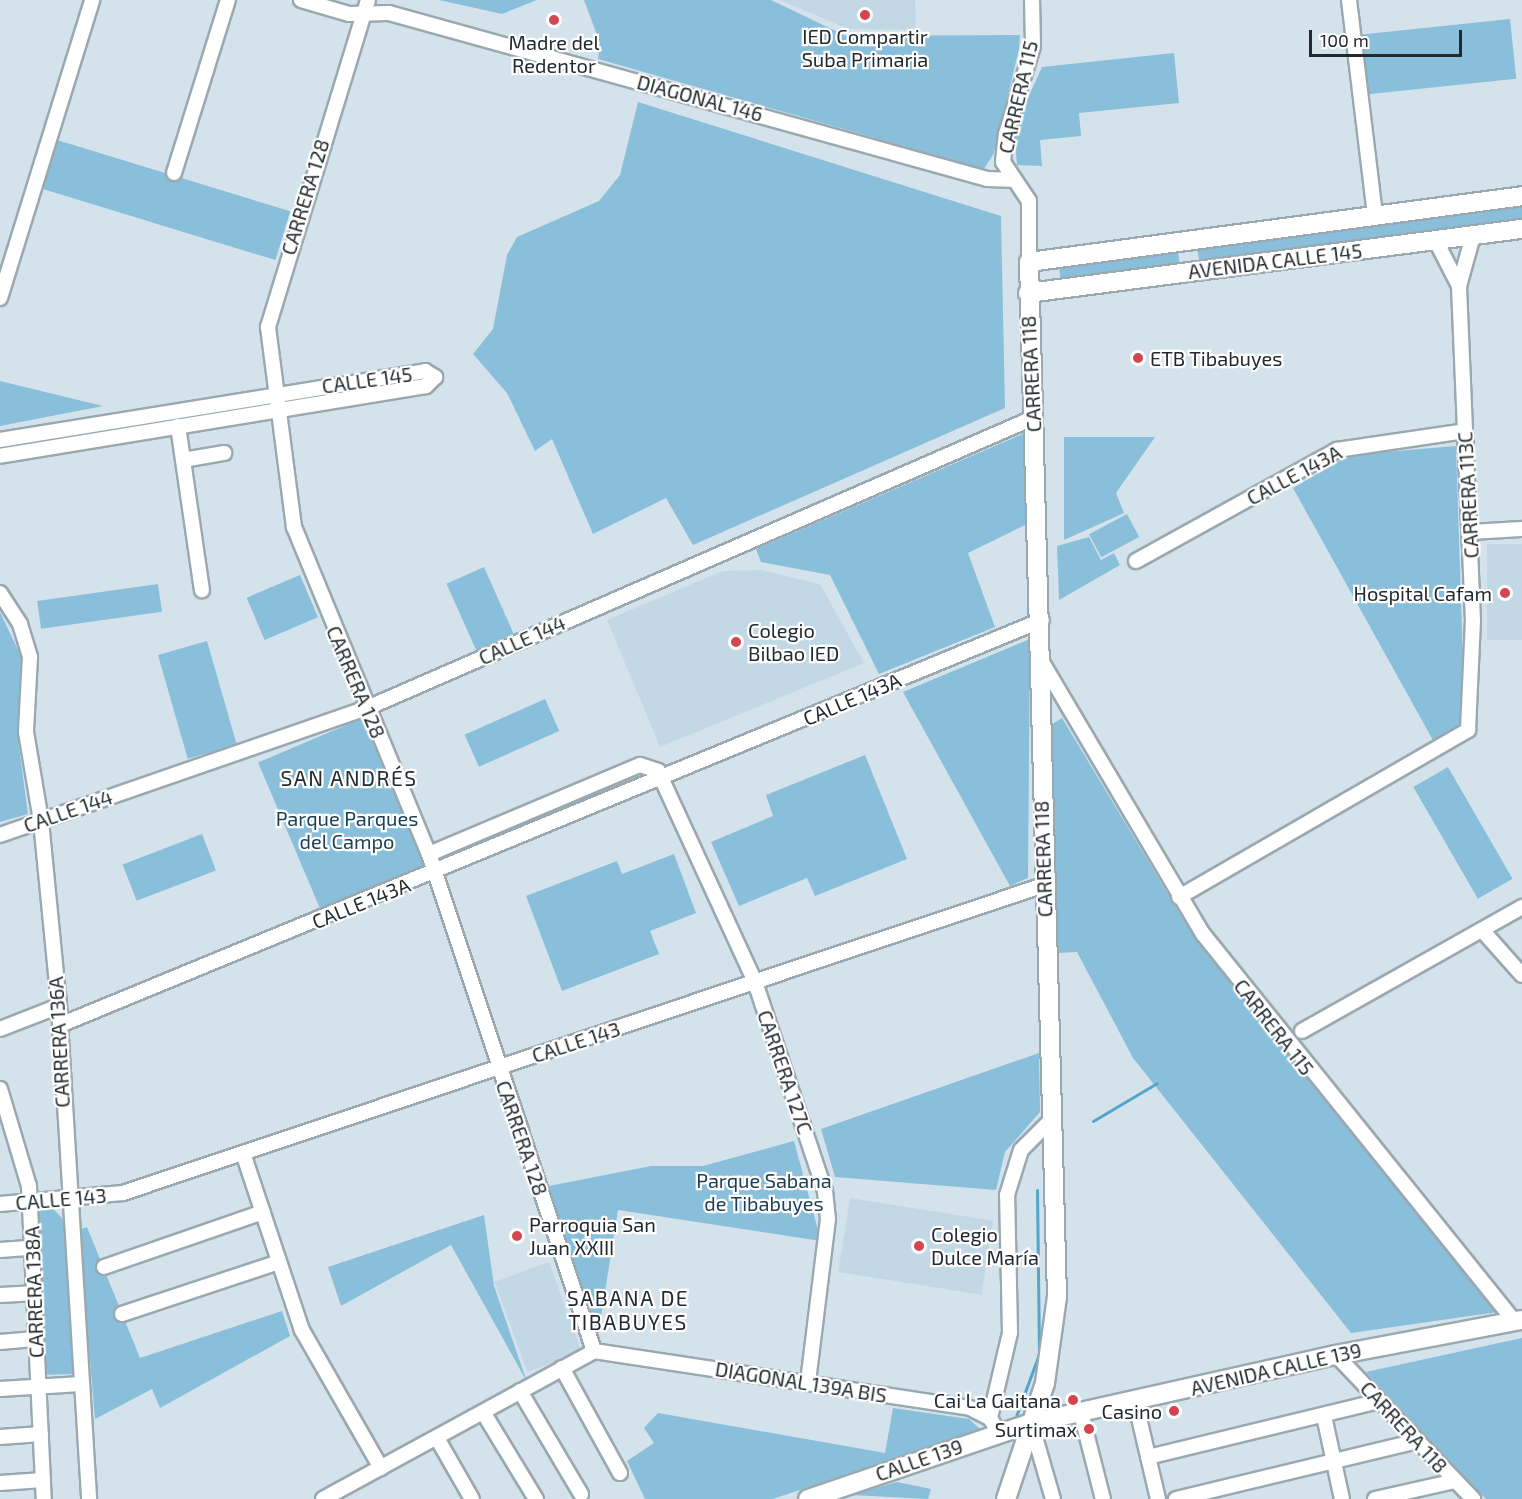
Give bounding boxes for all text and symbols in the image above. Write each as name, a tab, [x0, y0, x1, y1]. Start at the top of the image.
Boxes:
marker: IED Compartir Suba Primaria	[858, 8, 872, 22]
marker: Madre del Redentor	[547, 13, 561, 27]
scale bar	[1312, 18, 1465, 56]
place label: IED Compartir Suba Primaria	[802, 24, 928, 71]
text: 100 m	[1320, 29, 1369, 51]
place label: Madre del Redentor	[508, 30, 600, 77]
street label: CARRERA 115	[993, 38, 1043, 156]
street label: DIAGONAL 146	[634, 70, 766, 126]
street label: CARRERA 128	[276, 136, 334, 258]
street label: AVENIDA CALLE 145	[1186, 238, 1364, 284]
street label: CARRERA 118	[1016, 315, 1046, 433]
place label: ETB Tibabuyes	[1150, 346, 1283, 370]
marker: ETB Tibabuyes	[1131, 351, 1145, 365]
street label: CALLE 145	[320, 362, 414, 398]
street label: CARRERA 113C	[1453, 431, 1483, 559]
street label: CALLE 143A	[1243, 440, 1345, 510]
place label: Hospital Cafam	[1353, 581, 1492, 605]
marker: Hospital Cafam	[1496, 584, 1514, 602]
street label: CALLE 144	[475, 610, 569, 670]
place label: Colegio Bilbao IED	[748, 618, 839, 665]
street label: CARRERA 128	[321, 622, 391, 742]
marker: Colegio Bilbao IED	[729, 635, 743, 649]
street label: CALLE 143A	[800, 668, 904, 730]
district label: SAN ANDRÉS	[280, 765, 418, 791]
street label: CALLE 144	[20, 785, 116, 837]
street label: CARRERA 118	[1029, 800, 1057, 918]
park label: Parque Parques del Campo	[276, 807, 418, 854]
street label: CALLE 143A	[308, 872, 414, 934]
street label: CARRERA 115	[1229, 974, 1319, 1080]
street label: CARRERA 136A	[44, 975, 74, 1109]
street label: CARRERA 127C	[753, 1007, 817, 1137]
street label: CALLE 143	[529, 1016, 623, 1068]
street label: CARRERA 128	[491, 1077, 553, 1199]
park label: Parque Sabana de Tibabuyes	[696, 1168, 832, 1215]
street label: CALLE 143	[14, 1183, 108, 1215]
place label: Parroquia San Juan XXIII	[529, 1212, 656, 1259]
place label: Colegio Dulce María	[931, 1222, 1039, 1269]
street label: CARRERA 138A	[20, 1225, 48, 1359]
marker: Parroquia San Juan XXIII	[510, 1229, 524, 1243]
marker: Colegio Dulce María	[912, 1239, 926, 1253]
district label: SABANA DE TIBABUYES	[567, 1285, 689, 1335]
street label: AVENIDA CALLE 139	[1188, 1338, 1364, 1400]
street label: DIAGONAL 139A BIS	[713, 1357, 889, 1407]
street label: CARRERA 118	[1355, 1376, 1453, 1478]
place label: Cai La Gaitana	[934, 1388, 1061, 1412]
marker: Cai La Gaitana	[1066, 1393, 1080, 1407]
place label: Casino	[1102, 1399, 1162, 1423]
marker: Casino	[1167, 1404, 1181, 1418]
place label: Surtimax	[995, 1417, 1077, 1441]
marker: Surtimax	[1082, 1422, 1096, 1436]
street label: CALLE 139	[872, 1434, 966, 1486]

